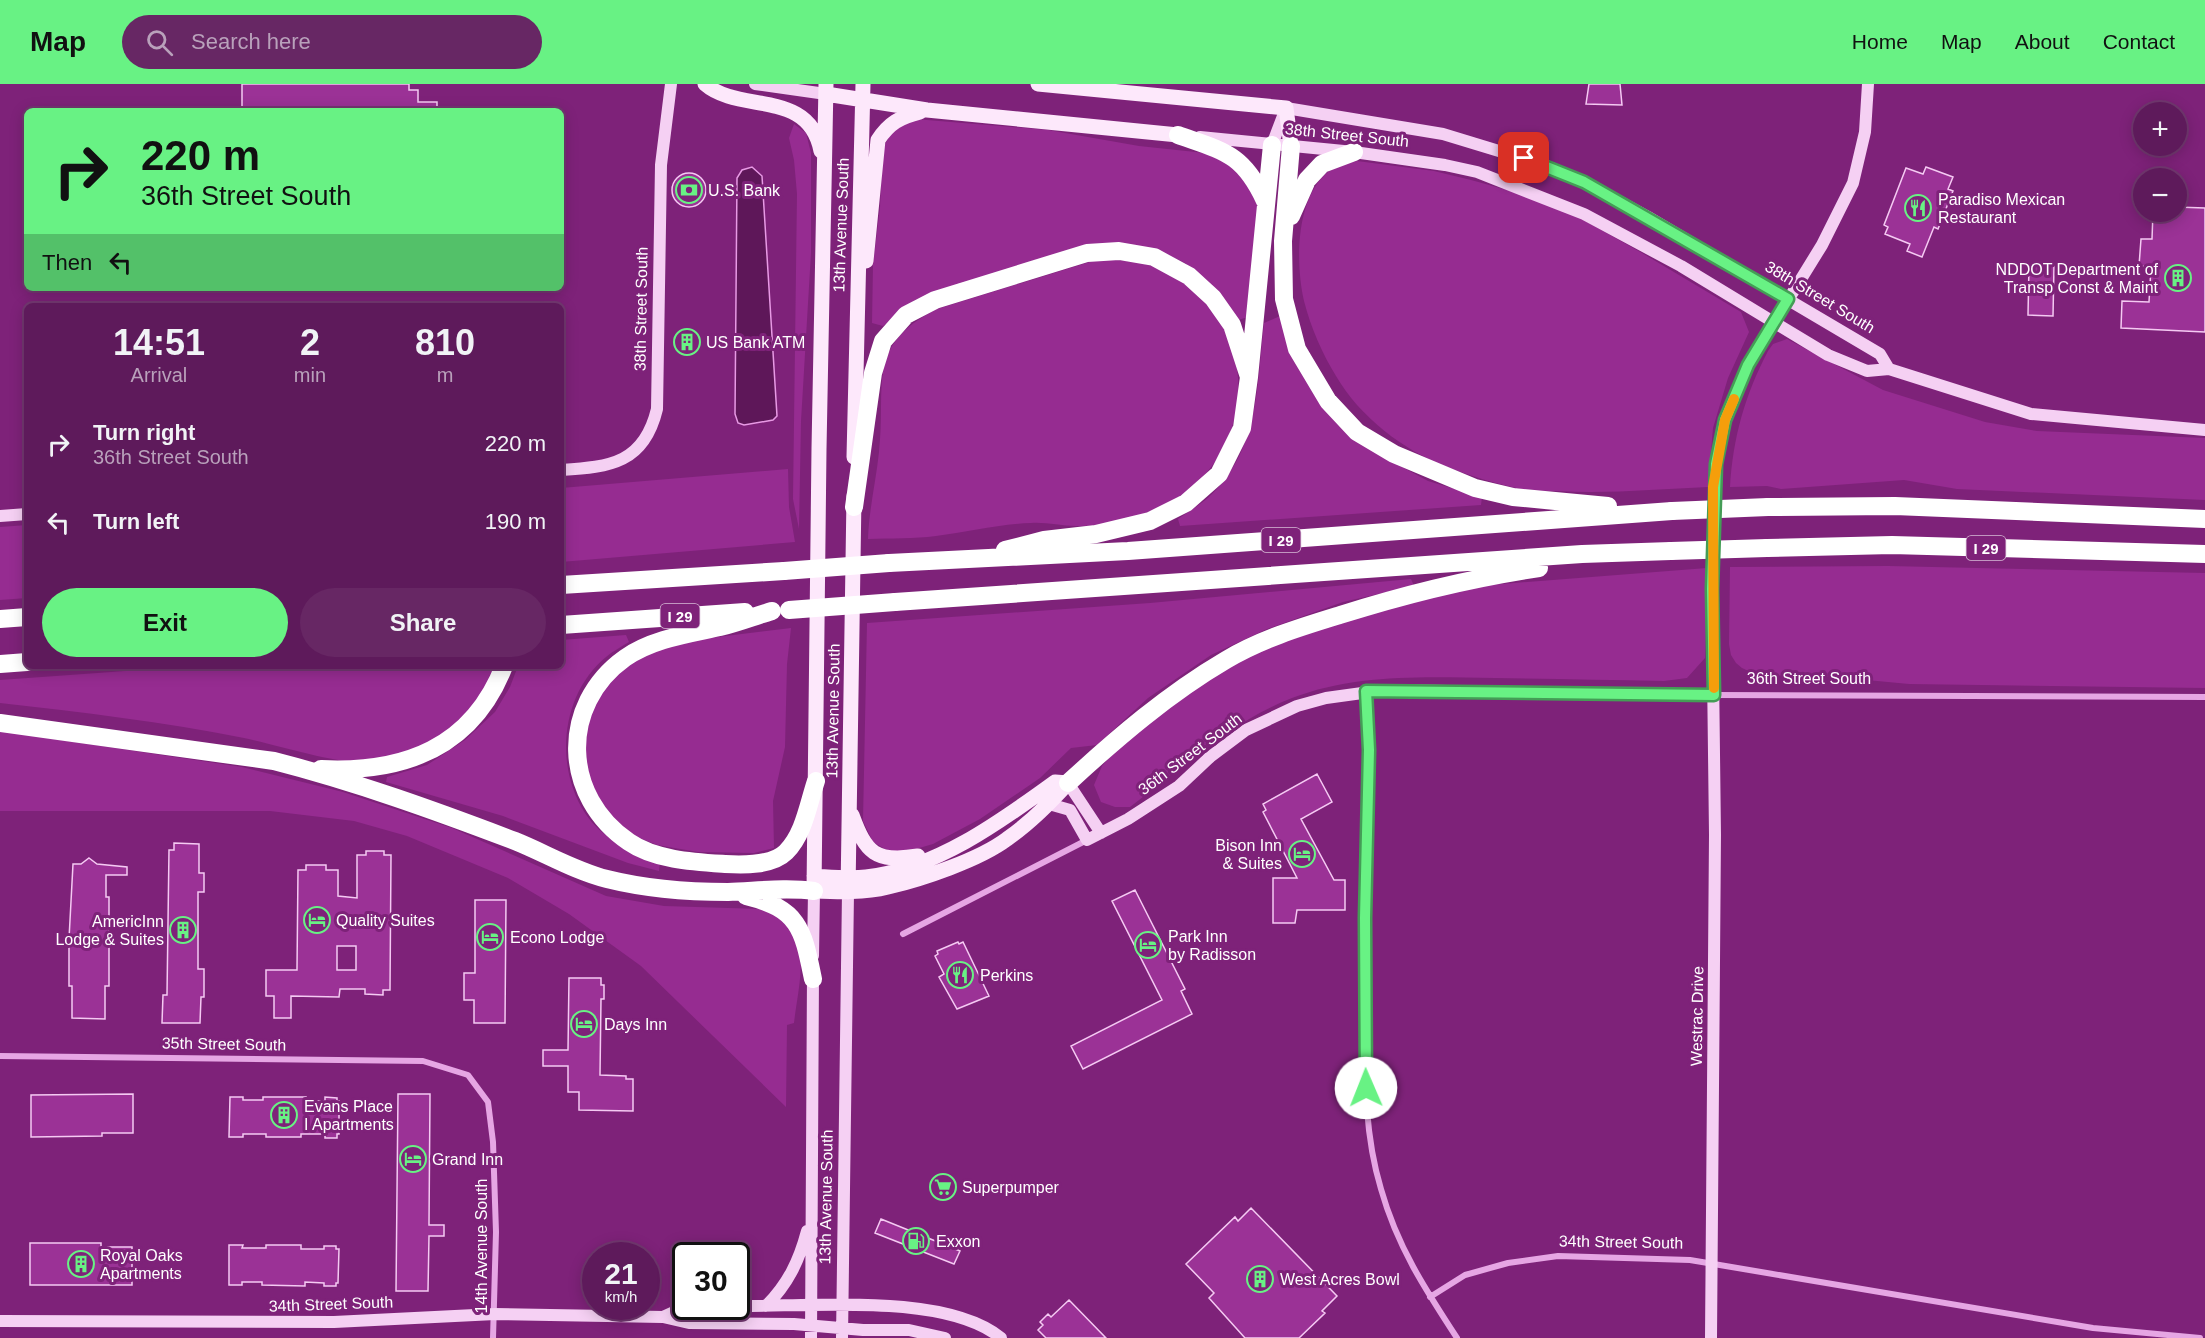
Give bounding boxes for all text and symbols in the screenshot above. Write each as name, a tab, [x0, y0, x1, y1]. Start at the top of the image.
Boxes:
search box	[122, 15, 542, 69]
text: Map	[30, 26, 86, 57]
icon: search	[143, 26, 176, 59]
text: Search here	[191, 29, 311, 54]
text: Home	[1852, 30, 1908, 53]
text: Map	[1941, 30, 1982, 53]
text: About	[2015, 30, 2070, 53]
text: Contact	[2103, 30, 2175, 53]
map controls	[2133, 102, 2187, 222]
button: +	[2133, 102, 2187, 156]
street label: 38th Street South	[1284, 120, 1410, 150]
icon: right	[42, 132, 120, 210]
text: 220 m	[141, 132, 260, 179]
pin	[1498, 132, 1549, 183]
icon: arrive	[1507, 141, 1540, 174]
street label: 13th Avenue South	[830, 157, 852, 293]
button: −	[2133, 168, 2187, 222]
bank icon: U.S. Bank	[674, 175, 704, 205]
text: 36th Street South	[141, 181, 351, 211]
place label: U.S. Bank	[708, 182, 781, 199]
place label: Paradiso Mexican Restaurant	[1938, 191, 2065, 226]
restaurant icon: Paradiso Mexican Restaurant	[1903, 193, 1933, 223]
icon: left	[104, 246, 137, 279]
street label: 38th Street South	[631, 247, 651, 371]
text: Then	[42, 250, 92, 275]
street label: 38th Street South	[1762, 258, 1878, 336]
place label: NDDOT Department of Transp Const & Maint	[1996, 261, 2159, 296]
building icon: NDDOT Department of Transp Const & Maint	[2163, 263, 2193, 293]
text: 14:51	[113, 322, 205, 363]
text: 2	[300, 322, 320, 363]
text: 810	[415, 322, 475, 363]
building icon: US Bank ATM	[672, 327, 702, 357]
place label: US Bank ATM	[706, 334, 805, 351]
text: Arrival	[131, 364, 187, 386]
text: min	[294, 364, 326, 386]
text: m	[437, 364, 453, 386]
text: Turn right	[93, 420, 195, 445]
icon: right	[42, 428, 75, 461]
text: 220 m	[485, 431, 546, 456]
text: 36th Street South	[93, 446, 249, 468]
icon: left	[42, 506, 75, 539]
text: Turn left	[93, 509, 179, 534]
text: 190 m	[485, 509, 546, 534]
road number: I 29	[1262, 528, 1300, 552]
road number: I 29	[1966, 536, 2006, 560]
button: Exit	[42, 588, 288, 657]
button: Share	[300, 588, 546, 657]
road number: I 29	[660, 604, 700, 628]
street label: 13th Avenue South	[823, 643, 843, 779]
street label: 36th Street South	[1747, 670, 1871, 687]
street label: 36th Street South	[1135, 710, 1245, 798]
place label: Bison Inn & Suites	[1215, 837, 1282, 872]
hotel icon: Bison Inn & Suites	[1287, 839, 1317, 869]
hotel icon: Quality Suites	[302, 905, 332, 935]
place label: Quality Suites	[336, 912, 435, 929]
place label: AmericInn Lodge & Suites	[55, 913, 164, 948]
building icon: AmericInn Lodge & Suites	[168, 915, 198, 945]
hotel icon: Econo Lodge	[475, 922, 505, 952]
place label: Park Inn by Radisson	[1168, 928, 1256, 963]
place label: Econo Lodge	[510, 929, 604, 946]
hotel icon: Park Inn by Radisson	[1133, 930, 1163, 960]
restaurant icon: Perkins	[945, 960, 975, 990]
street label: Westrac Drive	[1688, 966, 1706, 1066]
place label: Perkins	[980, 967, 1033, 984]
hotel icon: Days Inn	[569, 1009, 599, 1039]
place label: Days Inn	[604, 1016, 667, 1033]
street label: 35th Street South	[162, 1034, 286, 1054]
position arrow	[1334, 1056, 1398, 1120]
place label: Evans Place I Apartments	[304, 1098, 394, 1133]
building icon: Evans Place I Apartments	[269, 1100, 299, 1130]
street label: 13th Avenue South	[816, 1129, 836, 1265]
hotel icon: Grand Inn	[398, 1144, 428, 1174]
place label: Grand Inn	[432, 1151, 503, 1168]
supermarket icon: Superpumper	[928, 1172, 958, 1202]
street label: 14th Avenue South	[473, 1179, 490, 1313]
place label: Superpumper	[962, 1179, 1060, 1196]
fuel station icon: Exxon	[901, 1226, 931, 1256]
street label: 34th Street South	[1559, 1232, 1683, 1252]
place label: Exxon	[936, 1233, 980, 1250]
speed limit sign: 30	[672, 1242, 750, 1320]
place label: Royal Oaks Apartments	[100, 1247, 183, 1282]
building icon: Royal Oaks Apartments	[66, 1249, 96, 1279]
text: 21	[604, 1257, 638, 1290]
building icon: West Acres Bowl	[1245, 1264, 1275, 1294]
place label: West Acres Bowl	[1280, 1271, 1400, 1288]
text: km/h	[605, 1288, 637, 1305]
street label: 34th Street South	[268, 1293, 394, 1315]

